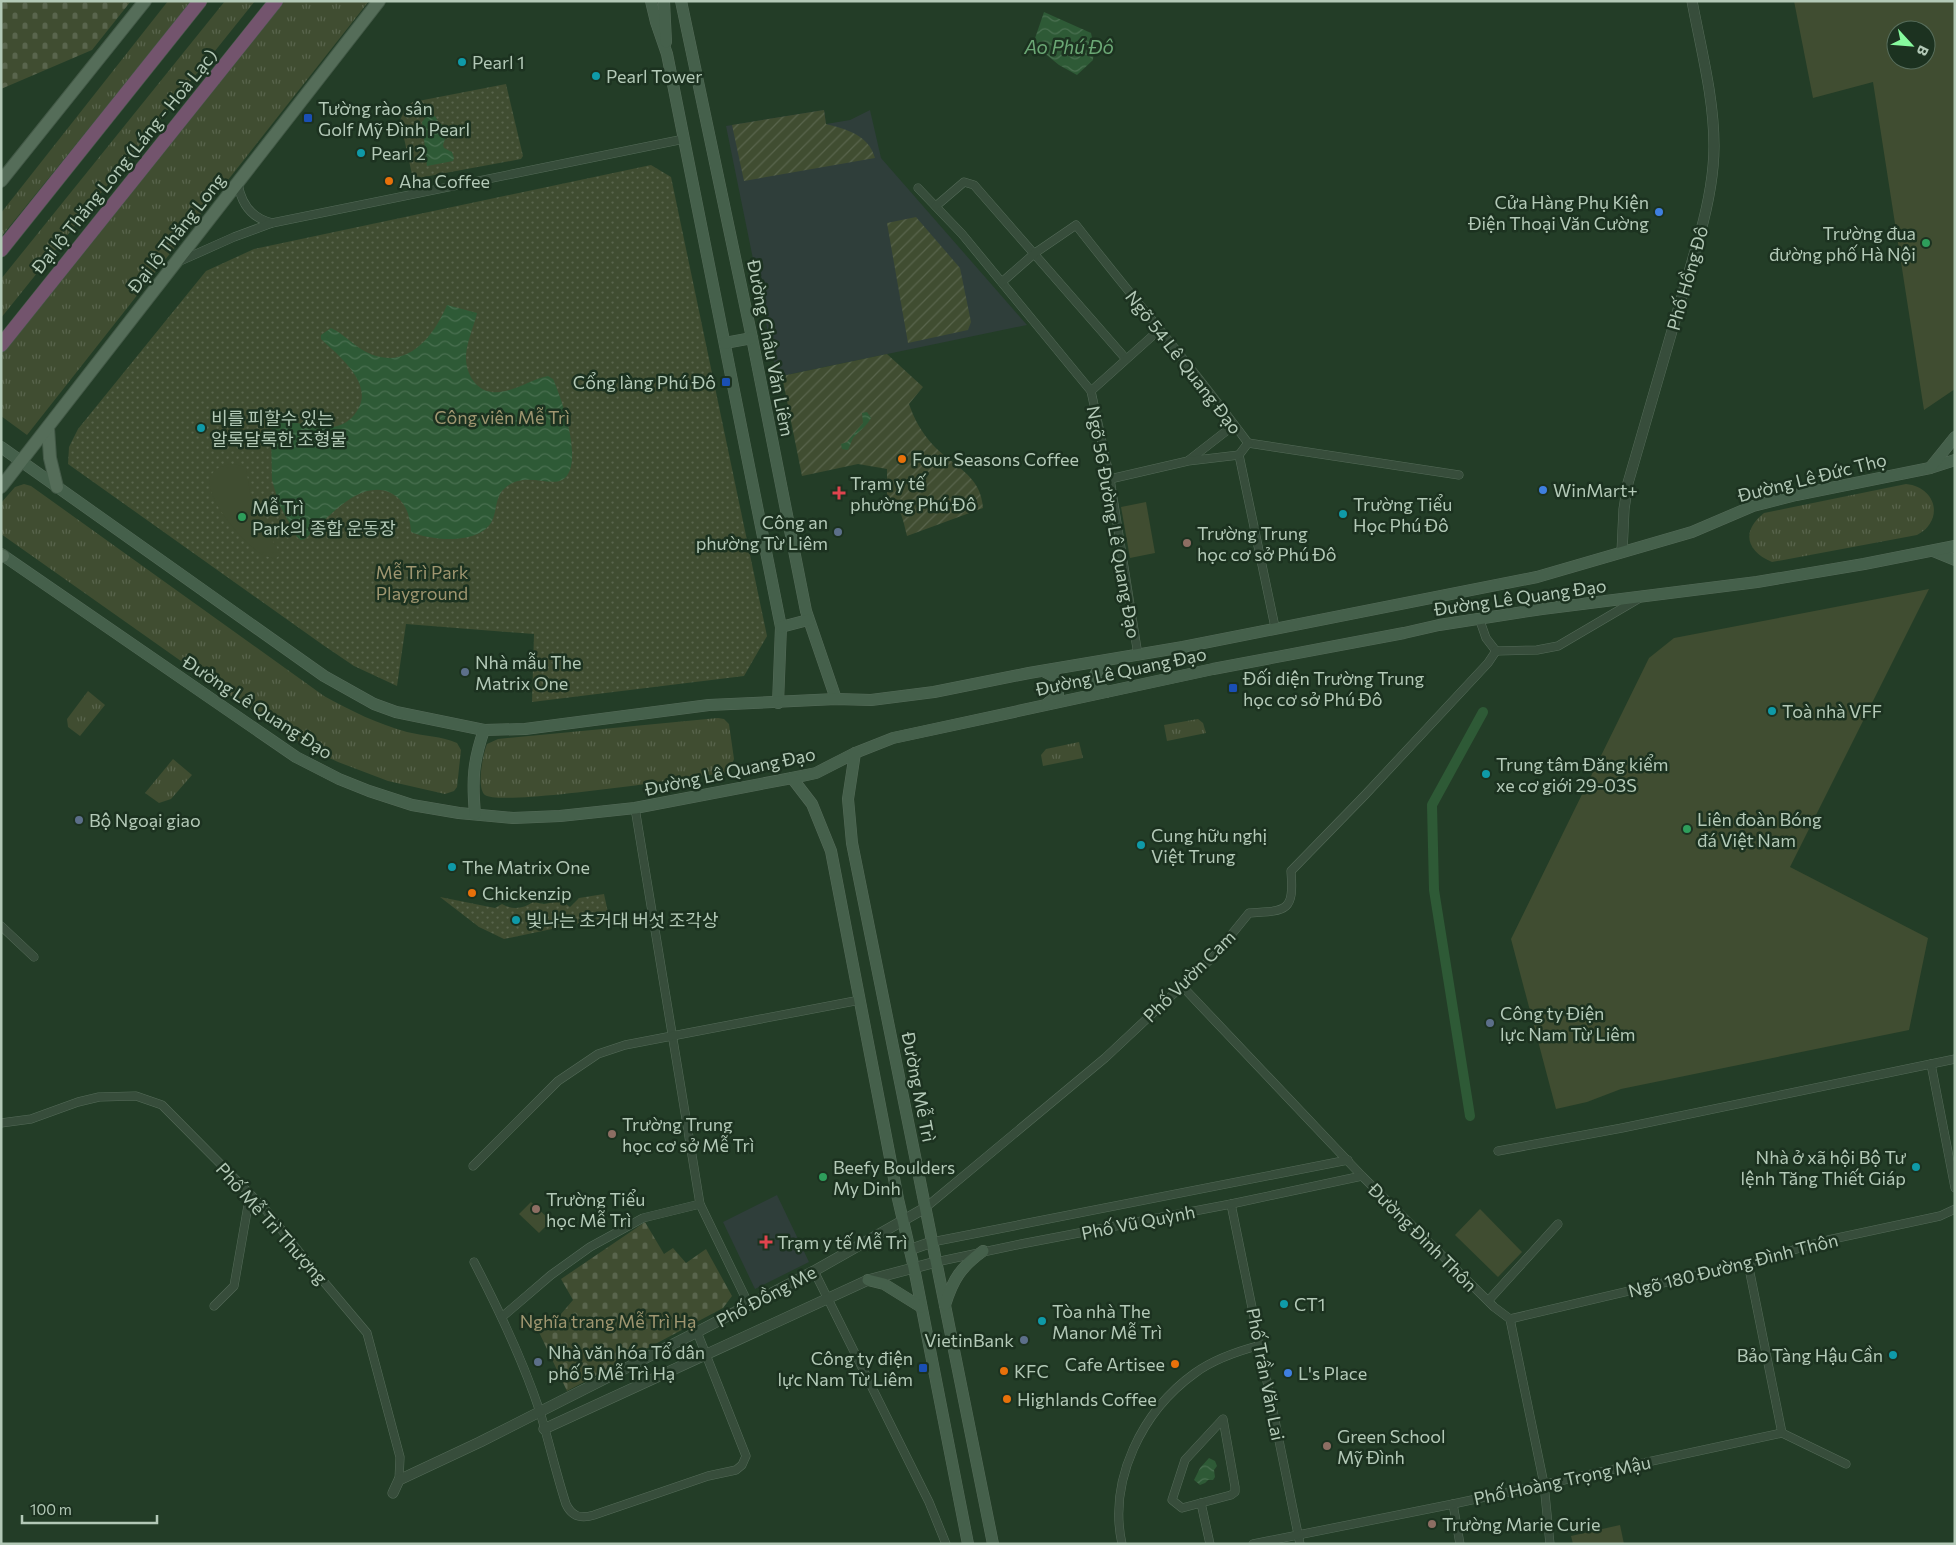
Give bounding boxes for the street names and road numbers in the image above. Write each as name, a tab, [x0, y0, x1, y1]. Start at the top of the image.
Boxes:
street label: Đại lộ Thăng Long (Láng - Hoà Lạc)	[27, 44, 221, 278]
street label: Đại lộ Thăng Long	[123, 169, 229, 297]
street label: Phố Hồng Đô	[1662, 223, 1712, 333]
street label: Đường Châu Văn Liêm	[743, 257, 799, 438]
street label: Ngõ 54 Lê Quang Đạo	[1121, 286, 1247, 438]
street label: Ngõ 56 Đường Lê Quang Đạo	[1083, 404, 1145, 640]
street label: Đường Lê Đức Thọ	[1734, 448, 1889, 506]
street label: Đường Lê Quang Đạo	[1431, 574, 1608, 620]
street label: Đường Lê Quang Đạo	[1033, 642, 1208, 700]
street label: Đường Lê Quang Đạo	[178, 650, 337, 764]
street label: Đường Lê Quang Đạo	[642, 742, 817, 800]
street label: Phố Vườn Cam	[1138, 925, 1240, 1027]
street label: Đường Mễ Trì	[897, 1029, 940, 1144]
street label: Phố Mễ Trì Thượng	[212, 1158, 333, 1288]
street label: Đường Đình Thôn	[1363, 1177, 1482, 1296]
street label: Phố Vũ Quỳnh	[1079, 1200, 1197, 1244]
street label: Ngõ 180 Đường Đình Thôn	[1626, 1228, 1840, 1302]
street label: Phố Đồng Me	[712, 1260, 820, 1332]
street label: Phố Trần Văn Lai	[1242, 1306, 1290, 1442]
street label: Phố Hoàng Trọng Mậu	[1471, 1450, 1653, 1510]

